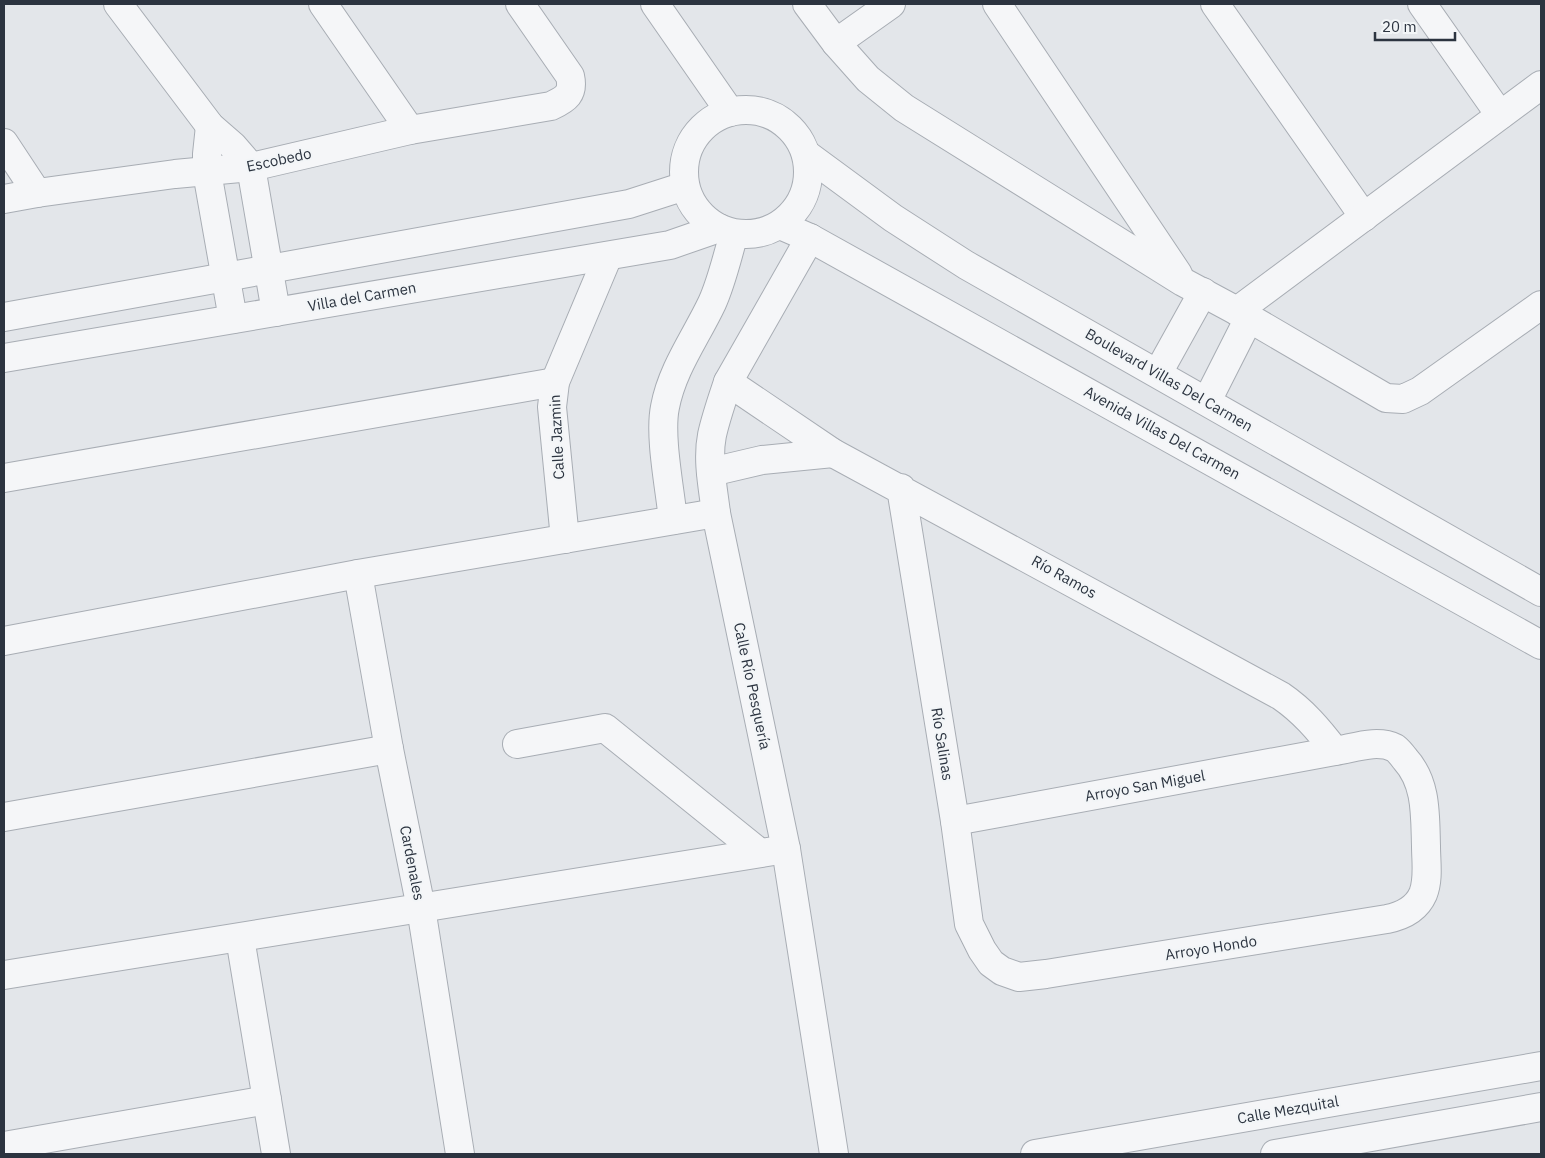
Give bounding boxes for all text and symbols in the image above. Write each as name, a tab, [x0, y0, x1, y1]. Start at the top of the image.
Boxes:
scale bar	[1375, 10, 1455, 42]
text: 20 m	[1382, 17, 1417, 36]
street label: Escobedo	[245, 143, 313, 176]
street label: Villa del Carmen	[306, 278, 418, 315]
street label: Boulevard Villas Del Carmen	[1082, 324, 1256, 435]
street label: Avenida Villas Del Carmen	[1081, 382, 1244, 483]
street label: Calle Jazmin	[545, 394, 568, 480]
street label: Río Ramos	[1028, 551, 1100, 602]
street label: Calle Río Pesquería	[730, 621, 775, 751]
street label: Río Salinas	[927, 706, 958, 782]
street label: Arroyo San Miguel	[1083, 766, 1206, 805]
street label: Cardenales	[396, 824, 429, 902]
street label: Arroyo Hondo	[1164, 931, 1258, 964]
street label: Calle Mezquital	[1236, 1091, 1340, 1128]

